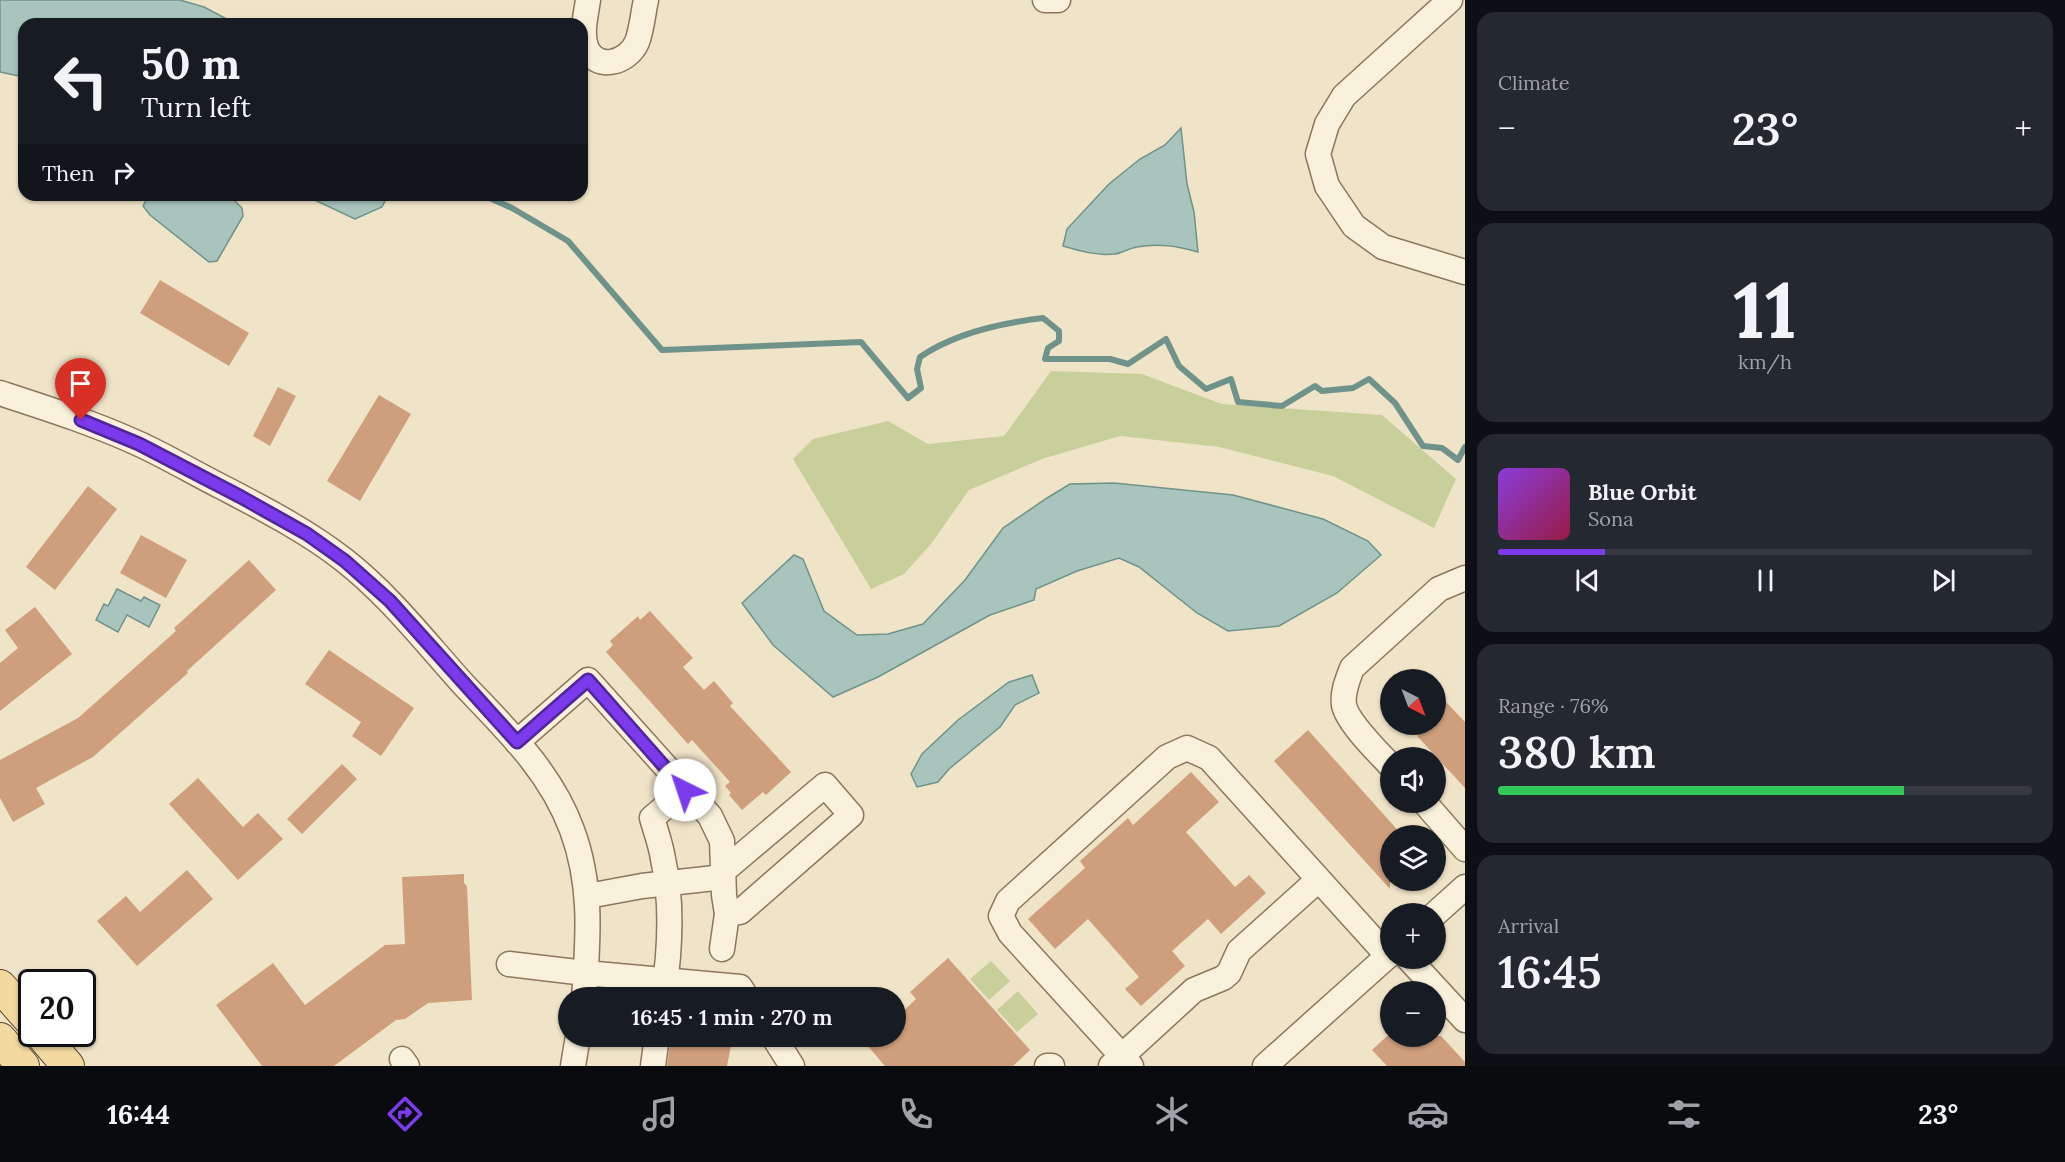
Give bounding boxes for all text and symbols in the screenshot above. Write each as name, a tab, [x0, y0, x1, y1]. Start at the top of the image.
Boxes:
text: 50 m	[141, 37, 240, 91]
icon: left	[42, 42, 120, 120]
text: Climate	[1498, 70, 1570, 95]
text: Turn left	[141, 90, 251, 124]
text: 23°	[1732, 100, 1798, 157]
text: −	[1498, 107, 1516, 149]
text: +	[2014, 107, 2032, 149]
icon: right	[107, 156, 140, 189]
text: Then	[42, 159, 95, 187]
text: 11	[1733, 260, 1797, 359]
text: km/h	[1738, 349, 1792, 374]
pin	[55, 358, 106, 420]
icon: arrive	[64, 367, 97, 400]
text: Blue Orbit	[1588, 478, 1696, 506]
text: Sona	[1588, 506, 1634, 531]
icon: previous	[1571, 564, 1604, 597]
icon: pause	[1749, 564, 1782, 597]
icon: next	[1927, 564, 1960, 597]
north arrow	[1380, 669, 1446, 735]
map controls	[1380, 669, 1446, 1047]
text: Range · 76%	[1498, 693, 1609, 718]
text: 380 km	[1498, 723, 1656, 780]
button: sound	[1380, 747, 1446, 813]
position arrow	[653, 758, 717, 822]
button: layers	[1380, 825, 1446, 891]
button: +	[1380, 903, 1446, 969]
text: Arrival	[1498, 913, 1559, 938]
text: 16:45	[1498, 943, 1602, 1000]
speed limit sign: 20	[18, 969, 96, 1047]
button: −	[1380, 981, 1446, 1047]
text: 16:45 · 1 min · 270 m	[632, 1003, 833, 1031]
icon: directions	[384, 1093, 426, 1135]
icon: music	[639, 1093, 681, 1135]
icon: phone	[895, 1093, 937, 1135]
icon: climate	[1151, 1093, 1193, 1135]
icon: car	[1407, 1093, 1449, 1135]
icon: filters	[1663, 1093, 1705, 1135]
text: 16:44	[107, 1097, 170, 1131]
text: 23°	[1918, 1097, 1958, 1131]

